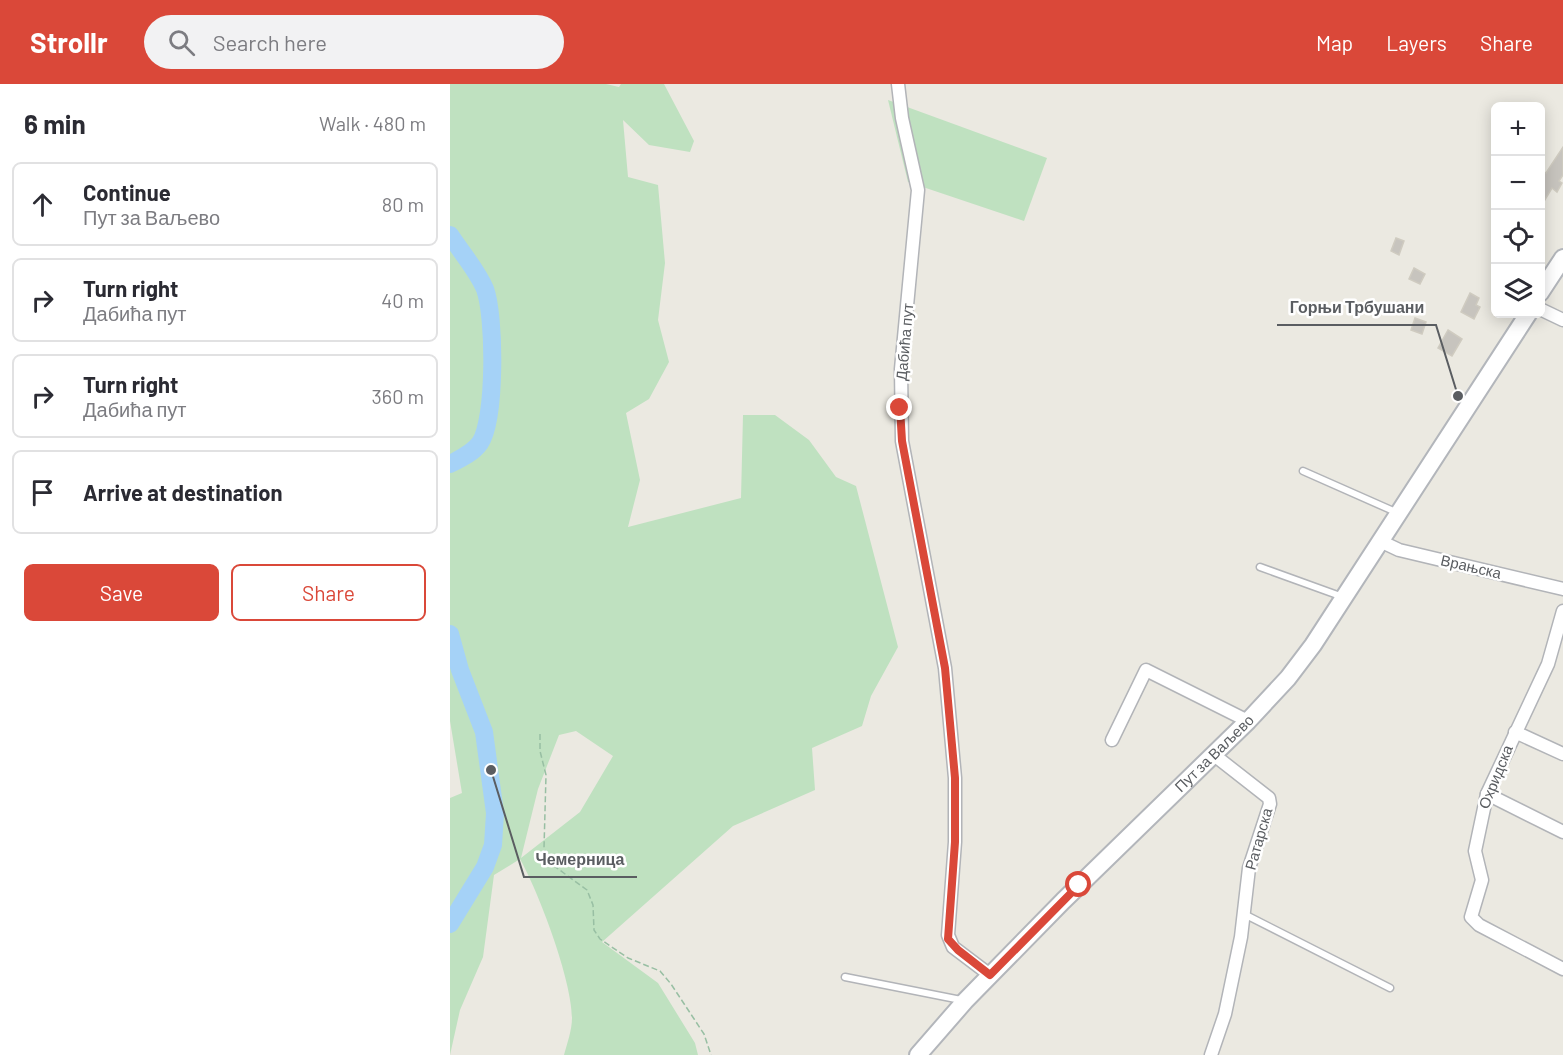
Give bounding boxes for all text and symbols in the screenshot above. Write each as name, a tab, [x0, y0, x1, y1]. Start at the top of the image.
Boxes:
search box	[144, 15, 564, 69]
text: Strollr	[30, 25, 108, 59]
icon: search	[165, 26, 198, 59]
text: Search here	[213, 29, 327, 55]
text: Map	[1316, 30, 1353, 55]
text: Layers	[1386, 30, 1447, 55]
text: Share	[1480, 30, 1533, 55]
map controls	[1491, 102, 1545, 318]
button: +	[1491, 102, 1545, 156]
text: 6 min	[24, 108, 86, 139]
text: Walk · 480 m	[319, 111, 426, 135]
button: −	[1491, 156, 1545, 210]
text: Continue	[83, 179, 171, 205]
icon: ahead	[26, 188, 59, 221]
text: 80 m	[382, 192, 424, 216]
text: Пут за Ваљево	[83, 205, 220, 229]
button: locate	[1491, 210, 1545, 264]
button: layers	[1491, 264, 1545, 318]
text: Turn right	[83, 275, 178, 301]
icon: right	[26, 284, 59, 317]
text: 40 m	[381, 288, 424, 312]
callout: Горњи Трбушани	[1277, 291, 1436, 325]
text: Горњи Трбушани	[1290, 297, 1424, 316]
text: Дабића пут	[83, 301, 187, 325]
street label: Дабића пут	[892, 302, 916, 381]
text: Turn right	[83, 371, 178, 397]
icon: right	[26, 380, 59, 413]
text: 360 m	[372, 384, 424, 408]
route end	[886, 394, 912, 420]
text: Дабића пут	[83, 397, 187, 421]
icon: arrive	[26, 476, 59, 509]
text: Arrive at destination	[83, 479, 282, 505]
street label: Врањска	[1439, 550, 1504, 582]
button: Save	[24, 564, 219, 621]
button: Share	[231, 564, 426, 621]
street label: Пут за Ваљево	[1171, 711, 1257, 795]
street label: Охридска	[1474, 741, 1516, 811]
street label: Ратарска	[1241, 805, 1276, 872]
callout: Чемерница	[524, 843, 637, 877]
text: Чемерница	[536, 849, 625, 868]
route start	[1065, 871, 1091, 897]

